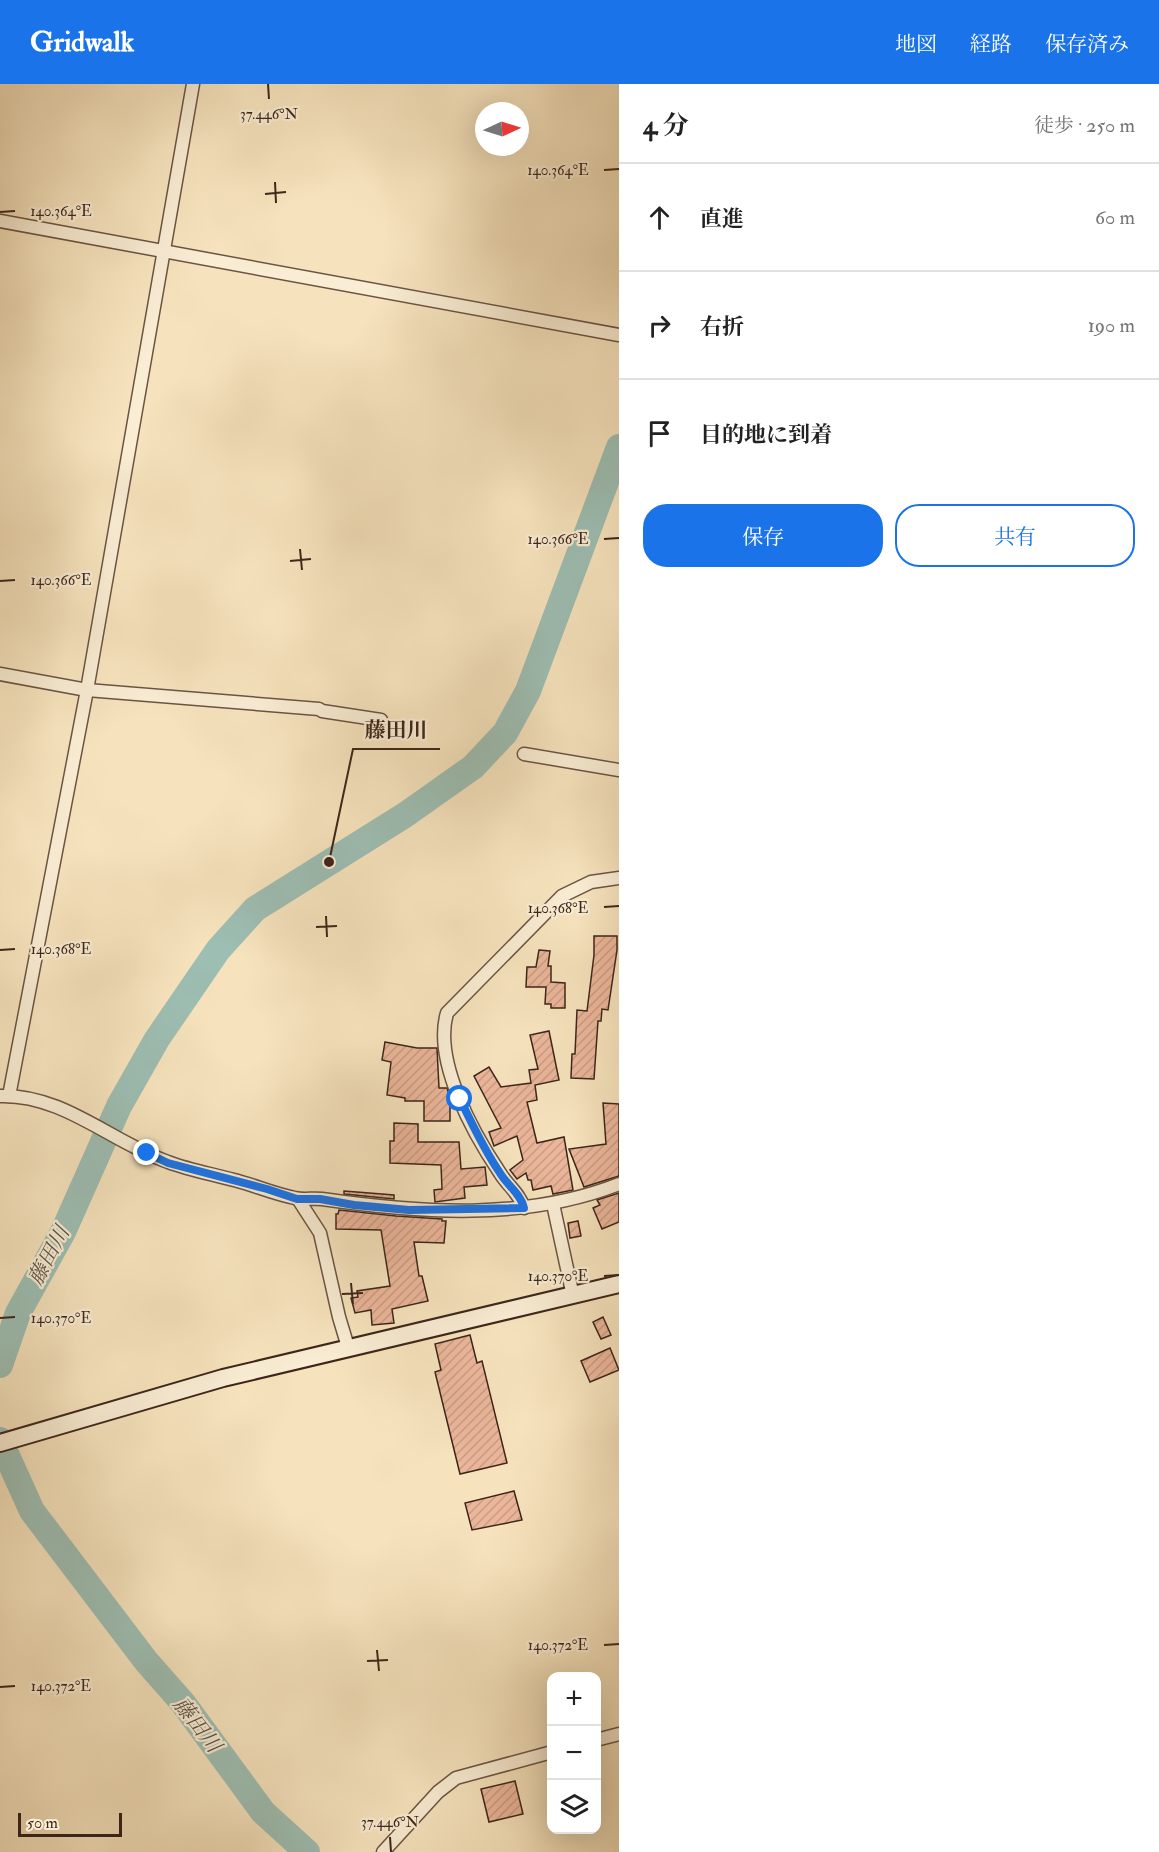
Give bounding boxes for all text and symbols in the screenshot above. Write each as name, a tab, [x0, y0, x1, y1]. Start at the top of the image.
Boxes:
text: Gridwalk	[30, 25, 134, 60]
text: 地図	[895, 31, 937, 58]
text: 経路	[970, 31, 1012, 58]
text: 保存済み	[1045, 31, 1129, 58]
north arrow	[475, 102, 529, 156]
text: 37.446°N	[240, 105, 299, 124]
text: 4 分	[643, 110, 689, 142]
text: 徒歩 · 250 m	[1034, 113, 1135, 138]
text: 140.364°E	[527, 161, 589, 180]
icon: ahead	[643, 201, 676, 234]
text: 140.364°E	[30, 202, 92, 221]
text: 直進	[700, 205, 744, 233]
text: 60 m	[1095, 205, 1135, 230]
icon: right	[643, 309, 676, 342]
text: 右折	[700, 313, 744, 341]
text: 190 m	[1088, 313, 1135, 338]
icon: arrive	[643, 417, 676, 450]
text: 目的地に到着	[700, 421, 832, 449]
button: 保存	[643, 504, 883, 567]
button: 共有	[895, 504, 1135, 567]
text: 140.366°E	[527, 530, 589, 549]
text: 140.366°E	[30, 571, 92, 590]
callout: 藤田川	[353, 710, 440, 749]
text: 藤田川	[365, 717, 428, 744]
text: 140.368°E	[528, 899, 588, 918]
text: 140.368°E	[31, 940, 91, 959]
route start	[446, 1085, 472, 1111]
route end	[133, 1139, 159, 1165]
water label: 藤田川	[22, 1220, 77, 1290]
text: 140.370°E	[528, 1267, 588, 1286]
text: 140.370°E	[31, 1309, 91, 1328]
text: 140.372°E	[528, 1636, 588, 1655]
map controls	[547, 1672, 601, 1834]
button: +	[547, 1672, 601, 1726]
text: 140.372°E	[31, 1677, 91, 1696]
water label: 藤田川	[167, 1692, 228, 1760]
button: −	[547, 1726, 601, 1780]
button: layers	[547, 1780, 601, 1834]
scale bar	[18, 1810, 122, 1838]
text: 50 m	[27, 1813, 58, 1833]
text: 37.446°N	[361, 1813, 420, 1832]

